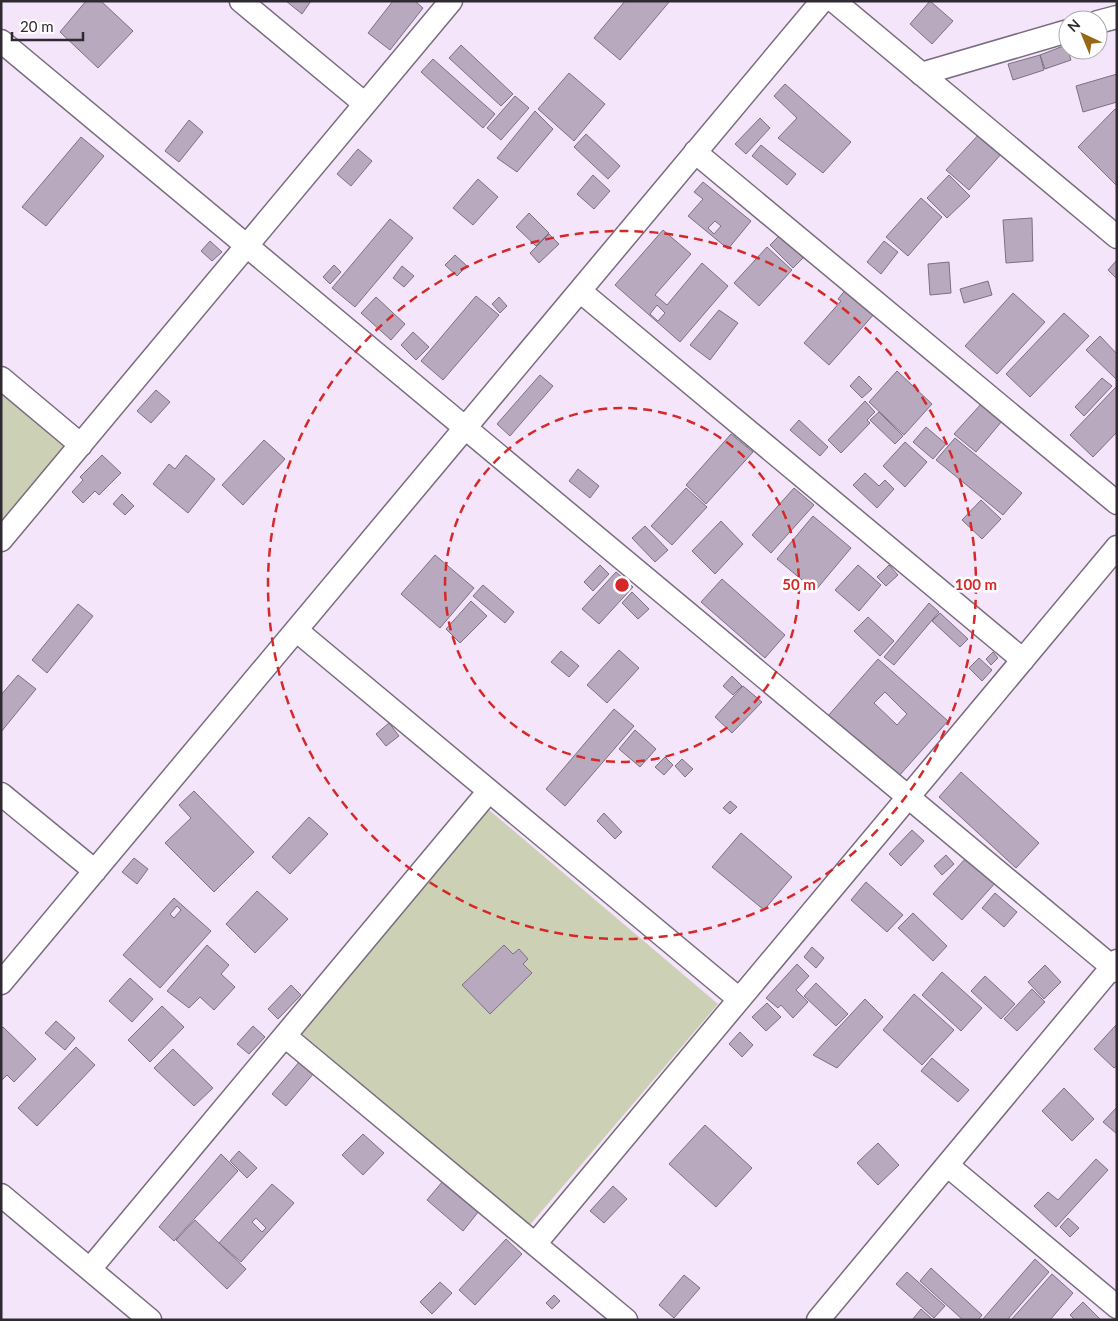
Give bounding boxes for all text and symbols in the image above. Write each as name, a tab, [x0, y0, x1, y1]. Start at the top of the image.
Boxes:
scale bar	[12, 10, 84, 42]
north arrow	[1058, 10, 1108, 60]
text: N	[1064, 15, 1083, 35]
text: 20 m	[20, 17, 54, 35]
text: 50 m	[782, 575, 816, 593]
text: 100 m	[955, 575, 997, 593]
centre of rings	[613, 576, 631, 594]

